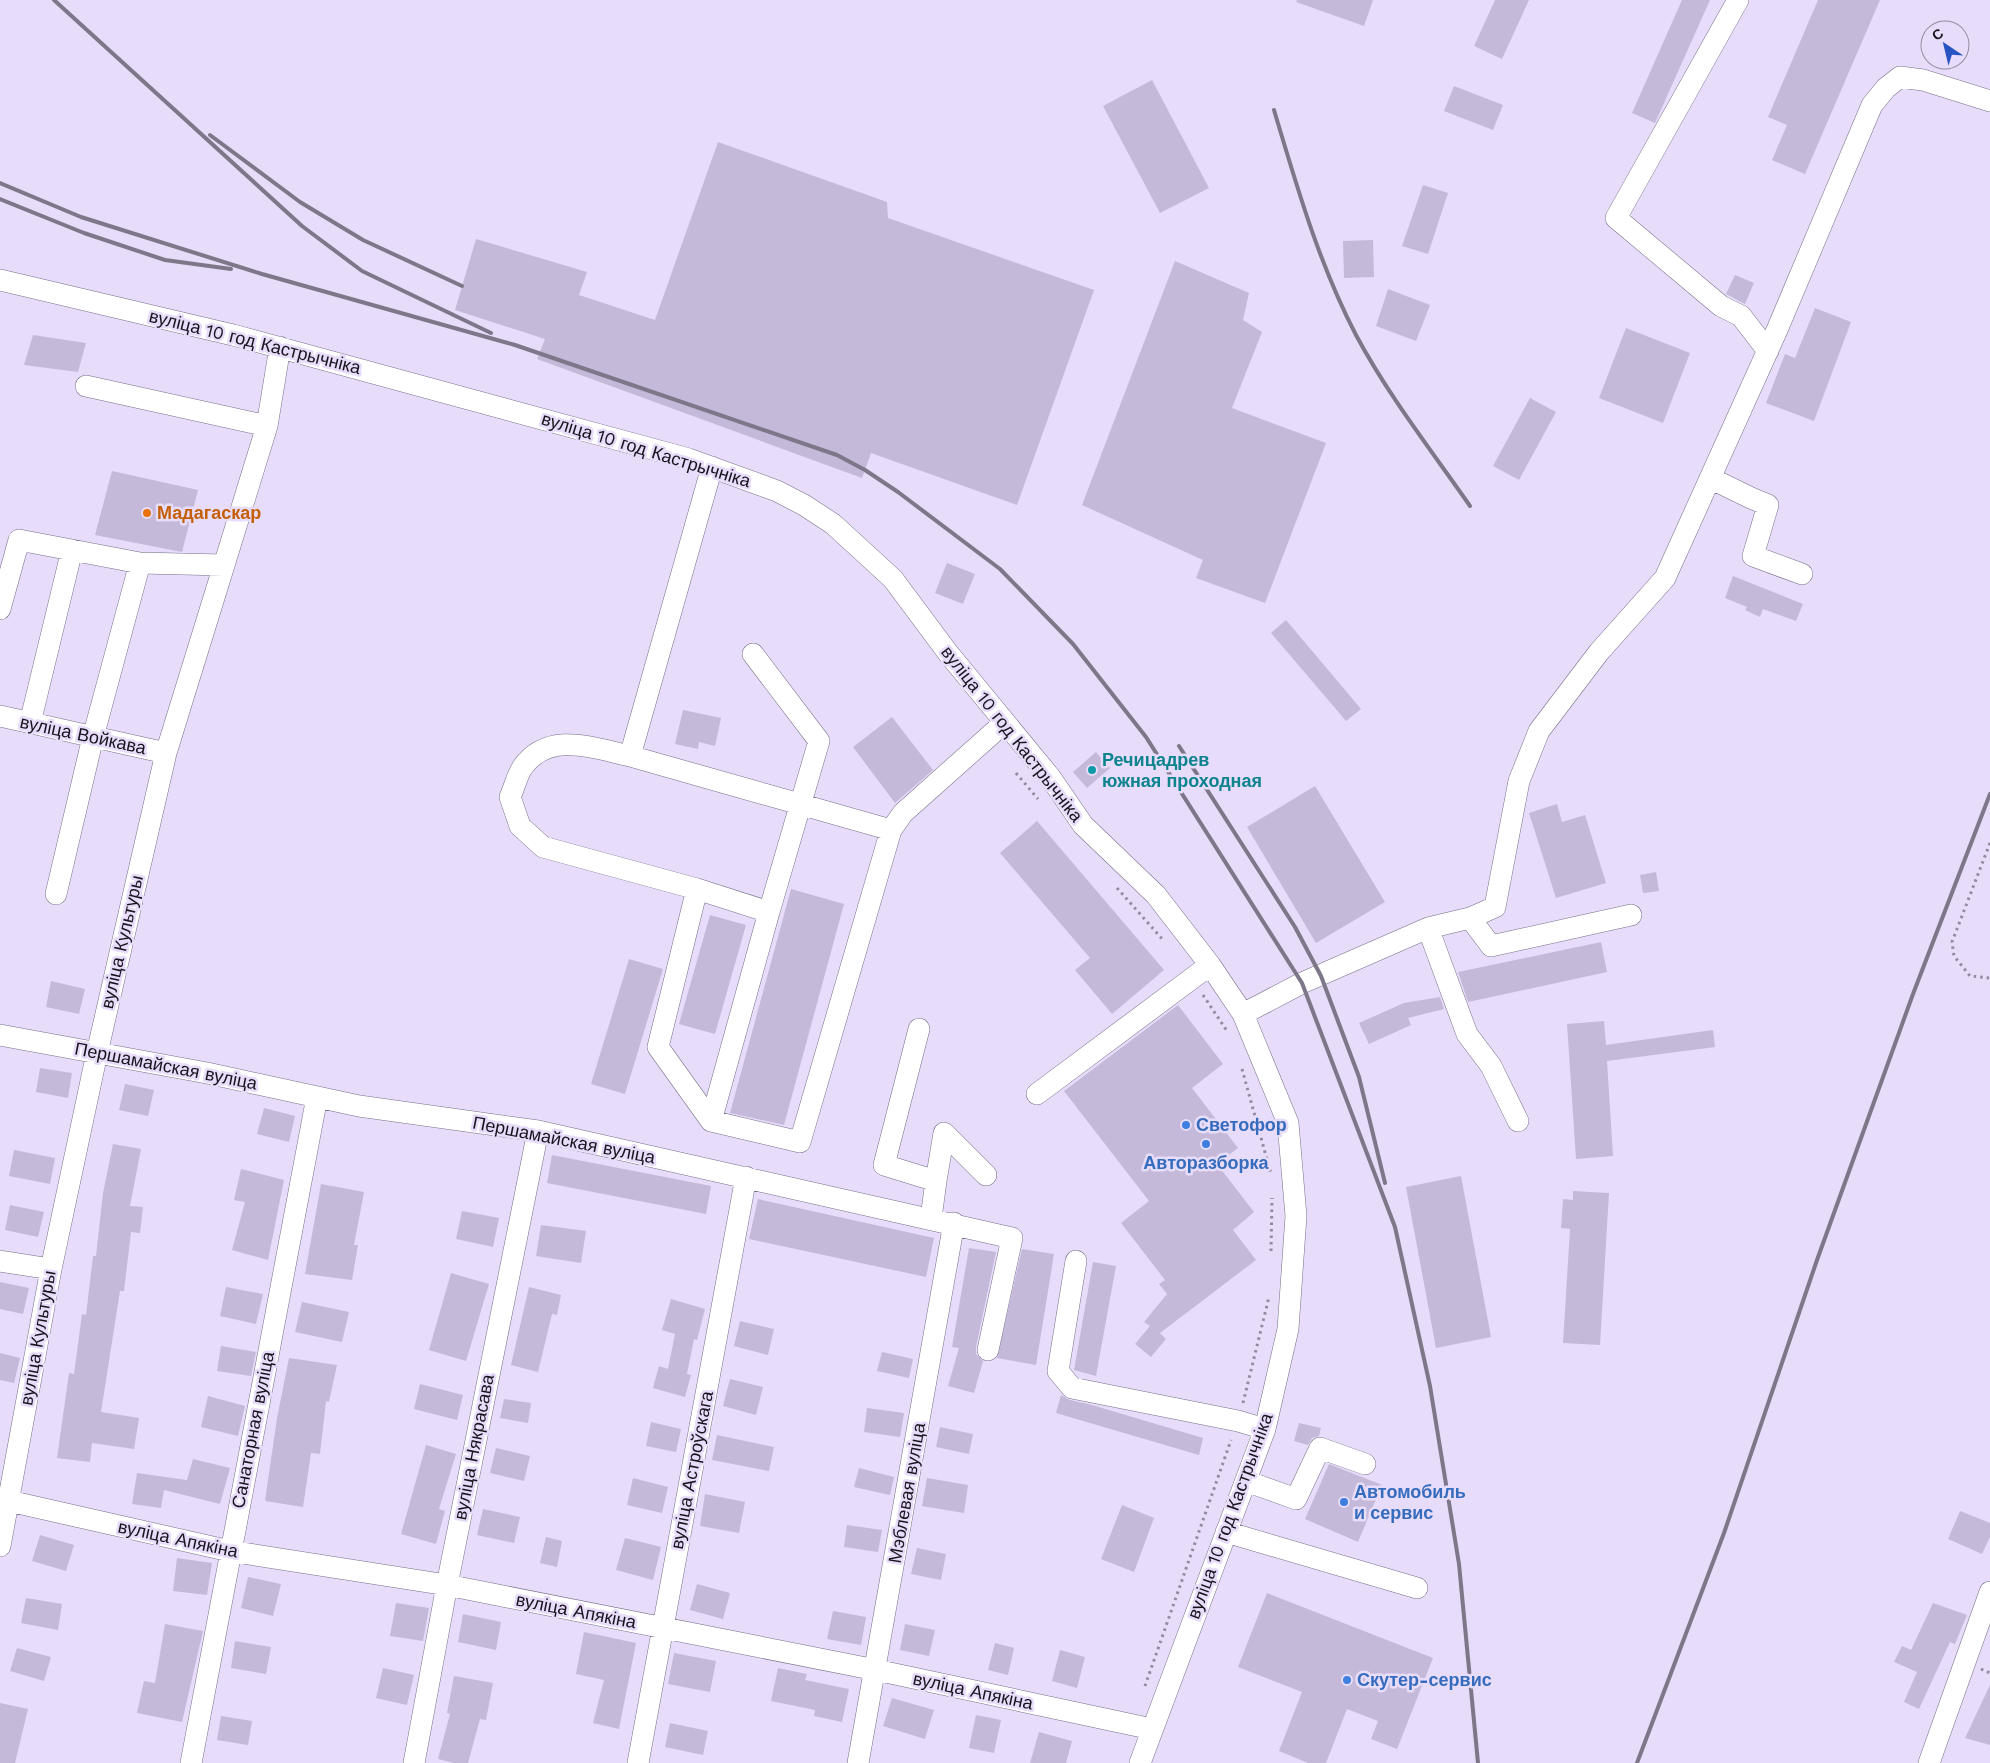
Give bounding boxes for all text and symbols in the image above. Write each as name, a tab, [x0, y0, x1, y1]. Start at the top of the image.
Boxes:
north arrow	[1920, 20, 1970, 70]
text: С	[1929, 25, 1946, 44]
street label: вуліца 10 год Кастрычніка	[147, 305, 364, 378]
street label: вуліца 10 год Кастрычніка	[539, 408, 754, 492]
place label: Мадагаскар	[157, 502, 261, 523]
marker: Мадагаскар	[141, 507, 153, 519]
street label: вуліца 10 год Кастрычніка	[937, 642, 1088, 827]
street label: вуліца Войкава	[18, 711, 149, 758]
place label: Речицадрев южная проходная	[1102, 749, 1262, 791]
marker: Речицадрев южная проходная	[1086, 764, 1098, 776]
street label: вуліца Культуры	[96, 873, 147, 1011]
street label: Першамайская вуліца	[73, 1037, 260, 1094]
street label: Першамайская вуліца	[471, 1111, 658, 1168]
place label: Светофор	[1196, 1114, 1287, 1135]
marker: Светофор	[1180, 1119, 1192, 1131]
marker: Авторазборка	[1200, 1138, 1212, 1150]
place label: Авторазборка	[1143, 1152, 1270, 1173]
street label: вуліца Культуры	[15, 1269, 60, 1407]
street label: Санаторная вуліца	[227, 1349, 278, 1510]
street label: вуліца Някрасава	[449, 1371, 498, 1521]
street label: вуліца Астроўскага	[666, 1388, 717, 1551]
street label: вуліца 10 год Кастрычніка	[1182, 1409, 1277, 1622]
street label: Мэблевая вуліца	[884, 1420, 929, 1565]
place label: Автомобиль и сервис	[1354, 1481, 1466, 1523]
marker: Автомобиль и сервис	[1338, 1496, 1350, 1508]
street label: вуліца Апякіна	[116, 1516, 241, 1562]
street label: вуліца Апякіна	[514, 1589, 639, 1633]
street label: вуліца Апякіна	[911, 1668, 1036, 1714]
place label: Скутер-сервис	[1357, 1669, 1492, 1690]
marker: Скутер-сервис	[1341, 1674, 1353, 1686]

